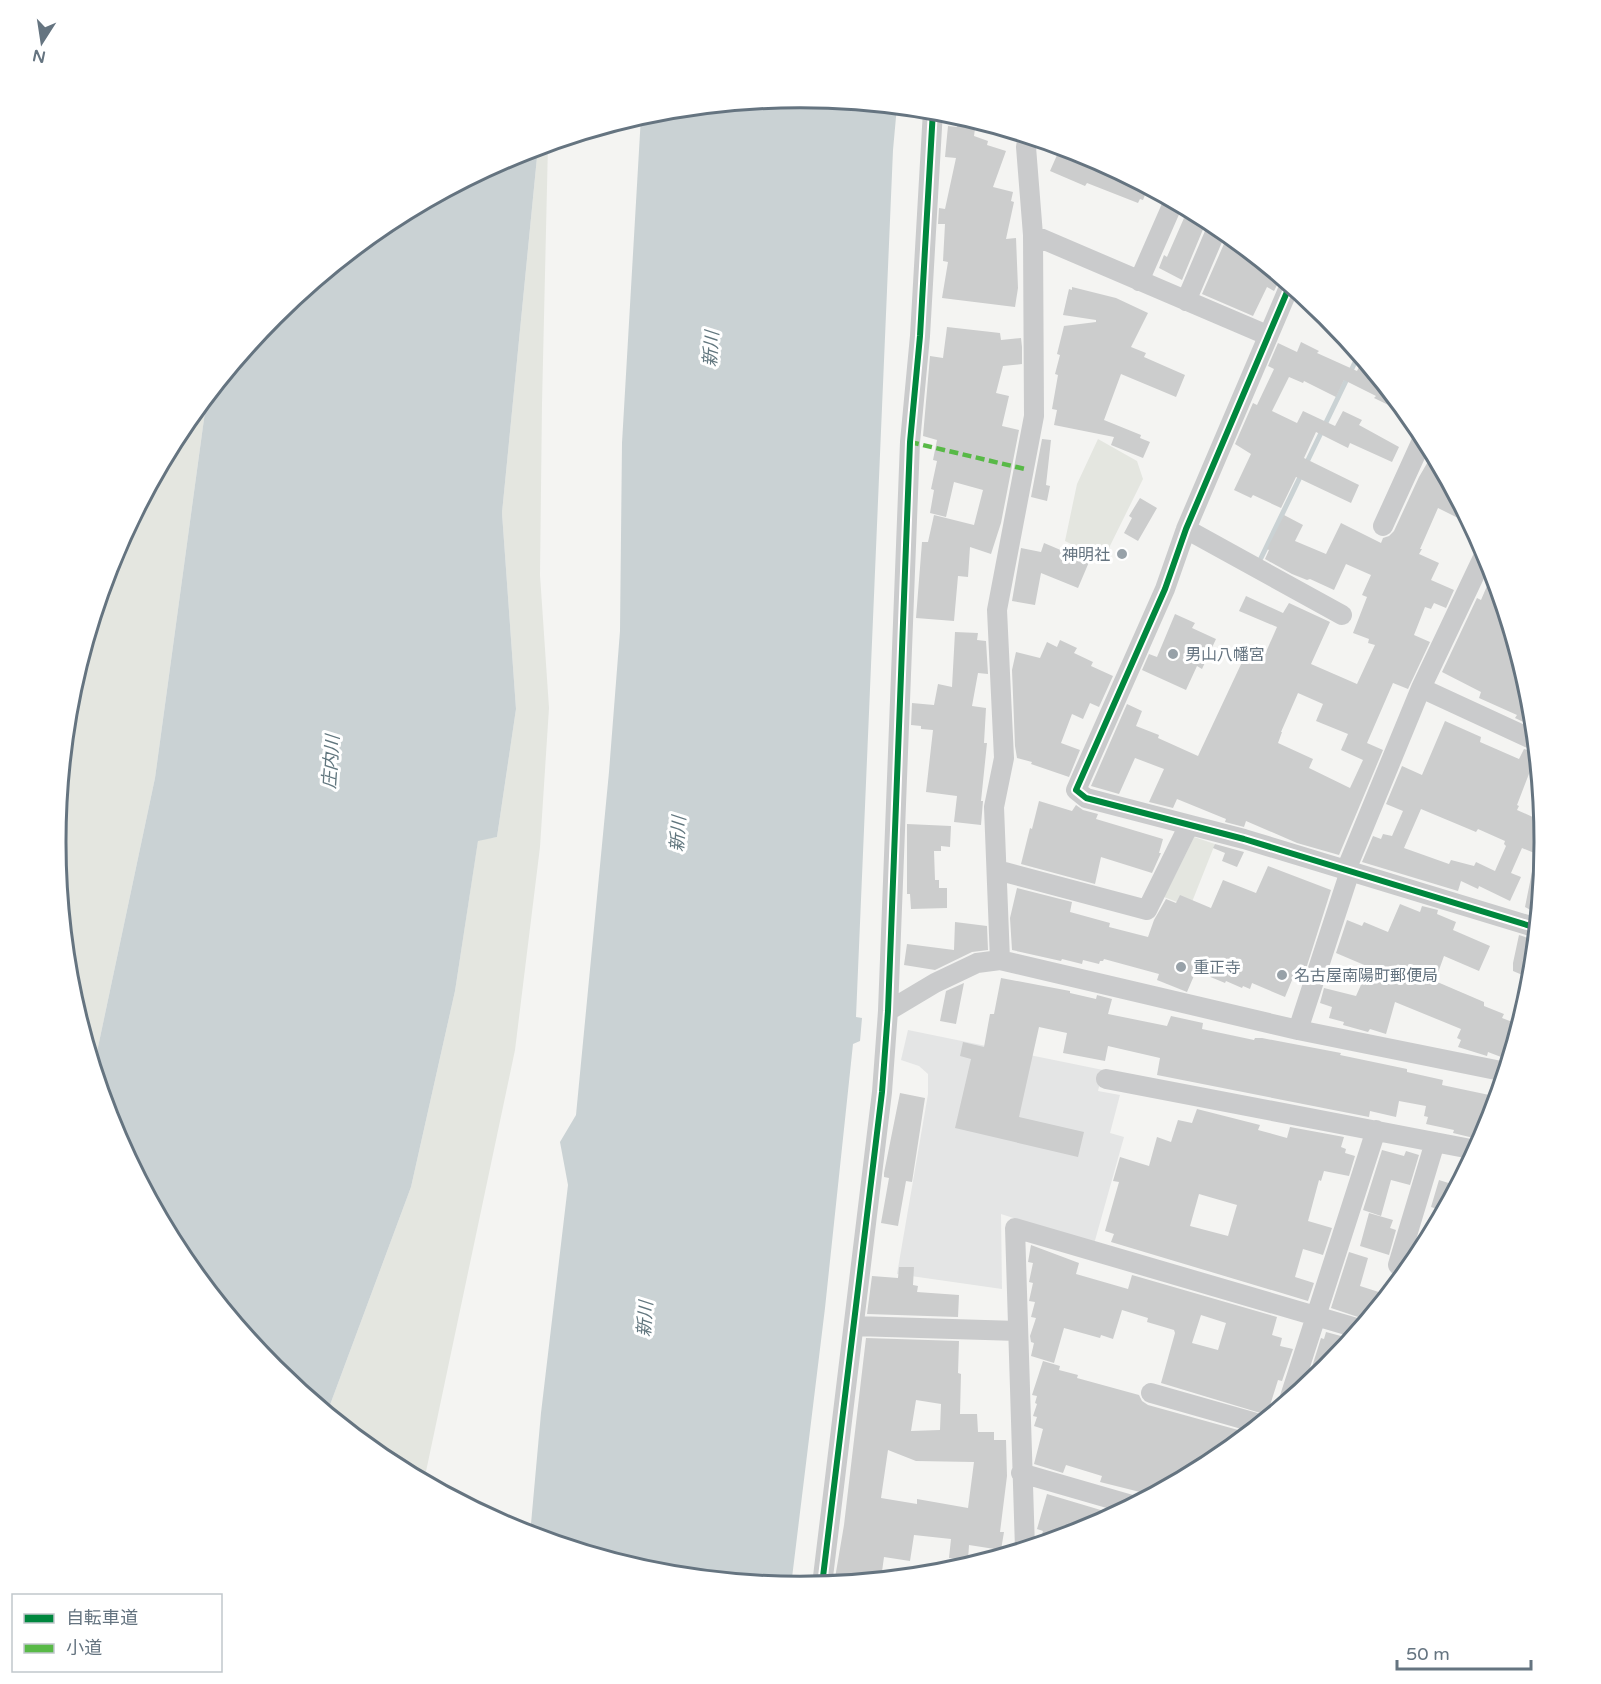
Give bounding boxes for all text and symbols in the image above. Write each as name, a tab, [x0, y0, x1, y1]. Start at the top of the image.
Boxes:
north arrow	[12, 12, 72, 72]
text: N	[31, 45, 47, 67]
water label: 新川	[699, 328, 723, 368]
place label: 神明社	[1062, 545, 1110, 565]
marker: 神明社	[1115, 547, 1129, 561]
place label: 男山八幡宮	[1185, 645, 1265, 665]
marker: 男山八幡宮	[1166, 647, 1180, 661]
water label: 庄内川	[318, 732, 344, 790]
water label: 新川	[666, 813, 690, 853]
place label: 重正寺	[1193, 958, 1241, 978]
marker: 重正寺	[1174, 960, 1188, 974]
place label: 名古屋南陽町郵便局	[1294, 966, 1438, 986]
marker: 名古屋南陽町郵便局	[1275, 968, 1289, 982]
water label: 新川	[633, 1298, 657, 1338]
legend	[12, 1594, 222, 1672]
text: 自転車道	[66, 1607, 138, 1629]
scale bar	[1397, 1633, 1530, 1671]
text: 小道	[66, 1637, 102, 1659]
text: 50 m	[1406, 1643, 1450, 1665]

